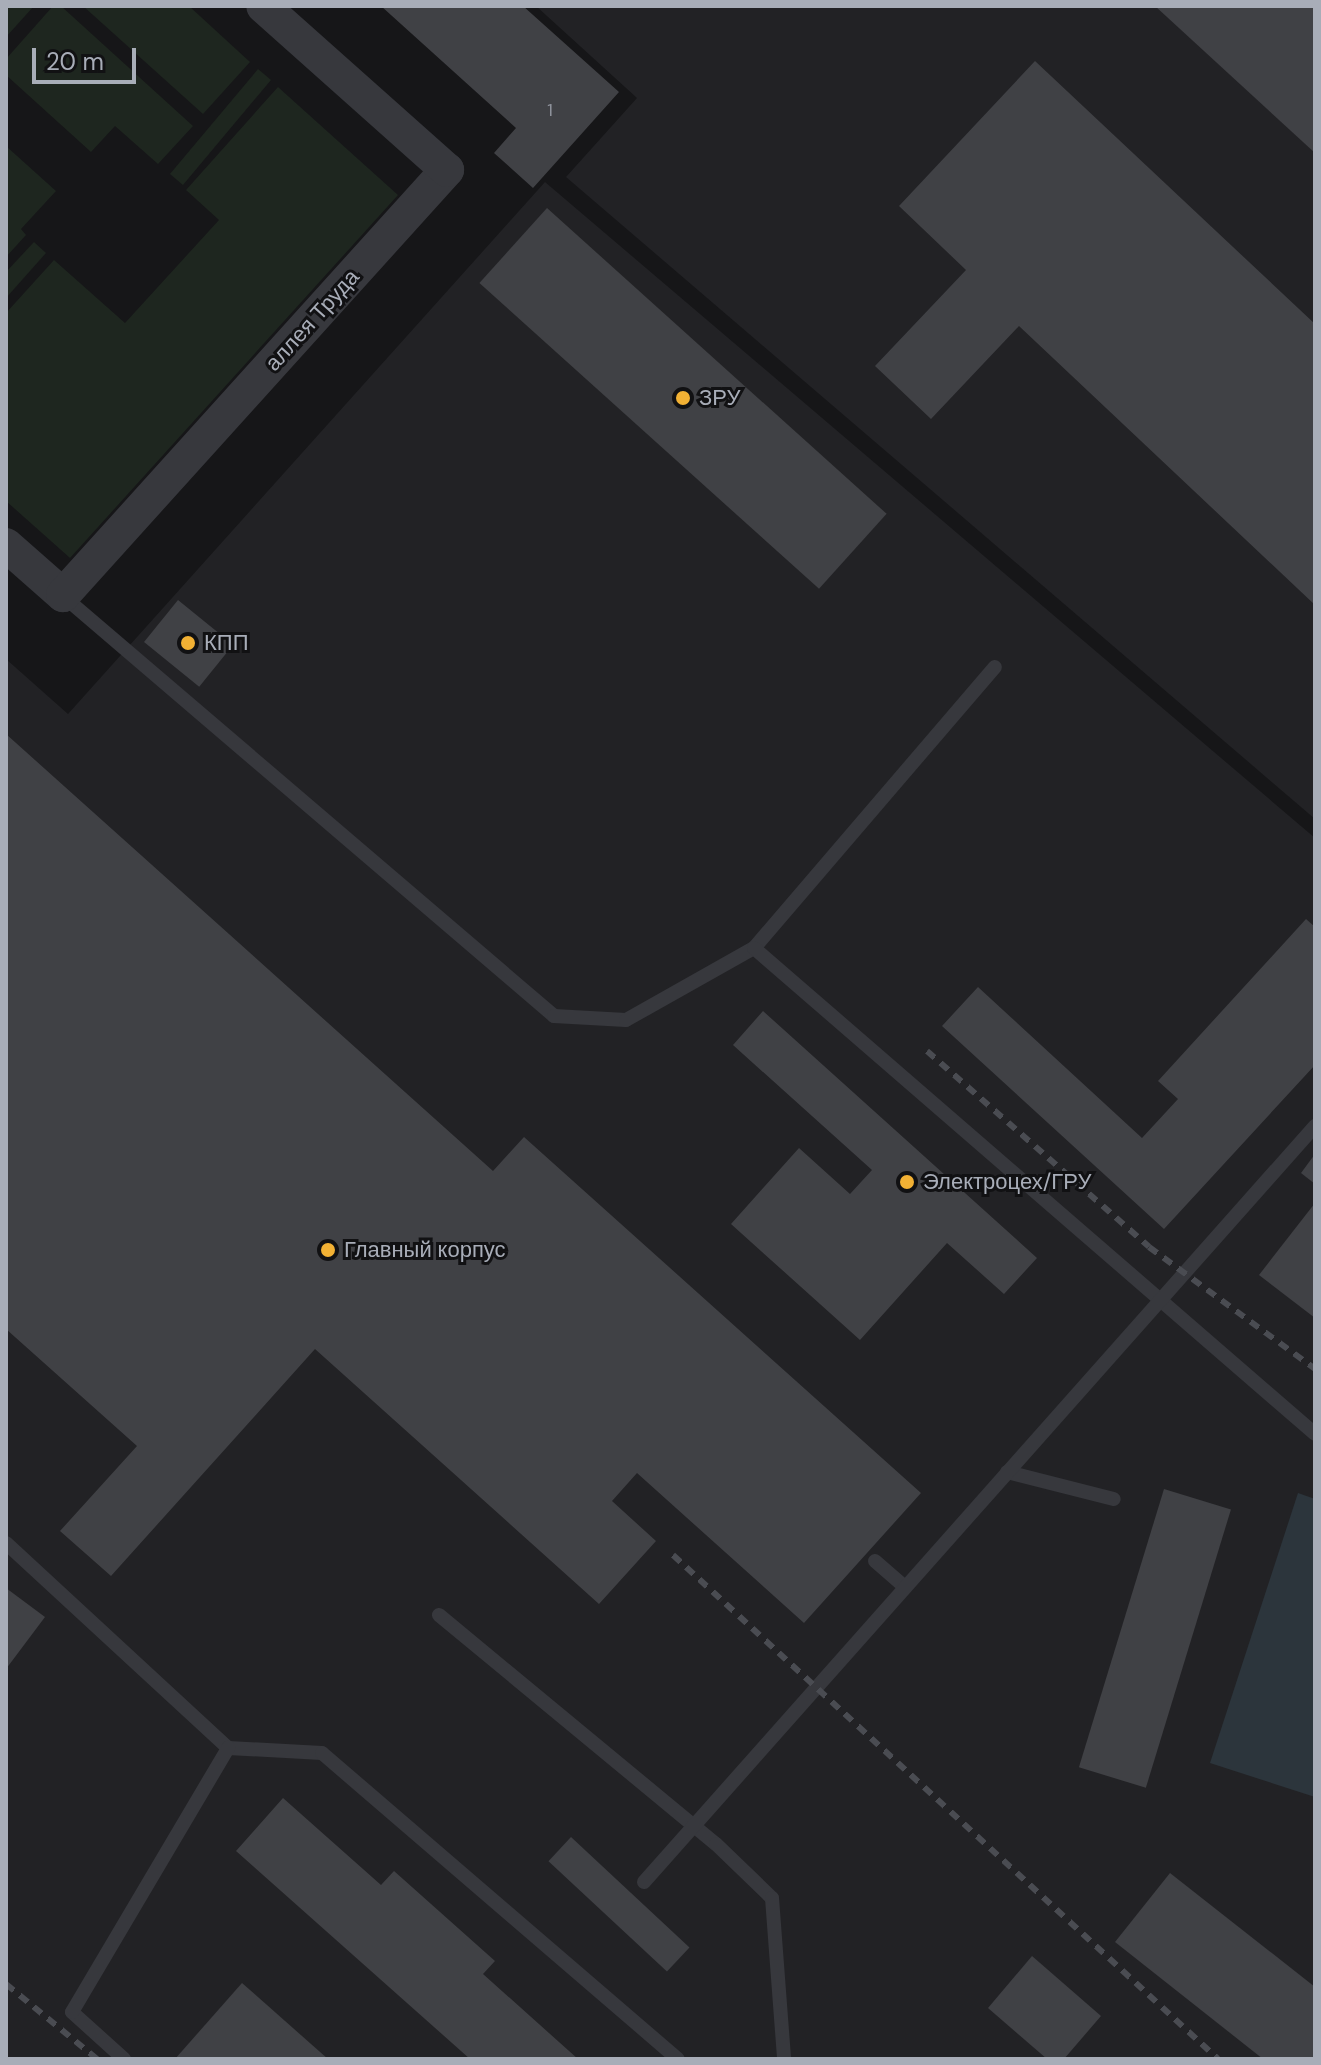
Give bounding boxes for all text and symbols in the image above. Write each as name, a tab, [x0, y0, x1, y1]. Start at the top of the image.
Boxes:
scale bar	[36, 32, 140, 82]
text: 20 m	[46, 46, 104, 77]
house number: 1	[547, 99, 553, 121]
street label: аллея Труда	[260, 264, 364, 376]
place label: ЗРУ	[699, 385, 740, 411]
marker: ЗРУ	[674, 389, 692, 407]
place label: КПП	[204, 630, 248, 656]
marker: КПП	[179, 634, 197, 652]
place label: Электроцех/ГРУ	[923, 1169, 1091, 1195]
marker: Электроцех/ГРУ	[898, 1173, 916, 1191]
place label: Главный корпус	[344, 1237, 506, 1263]
marker: Главный корпус	[319, 1241, 337, 1259]

